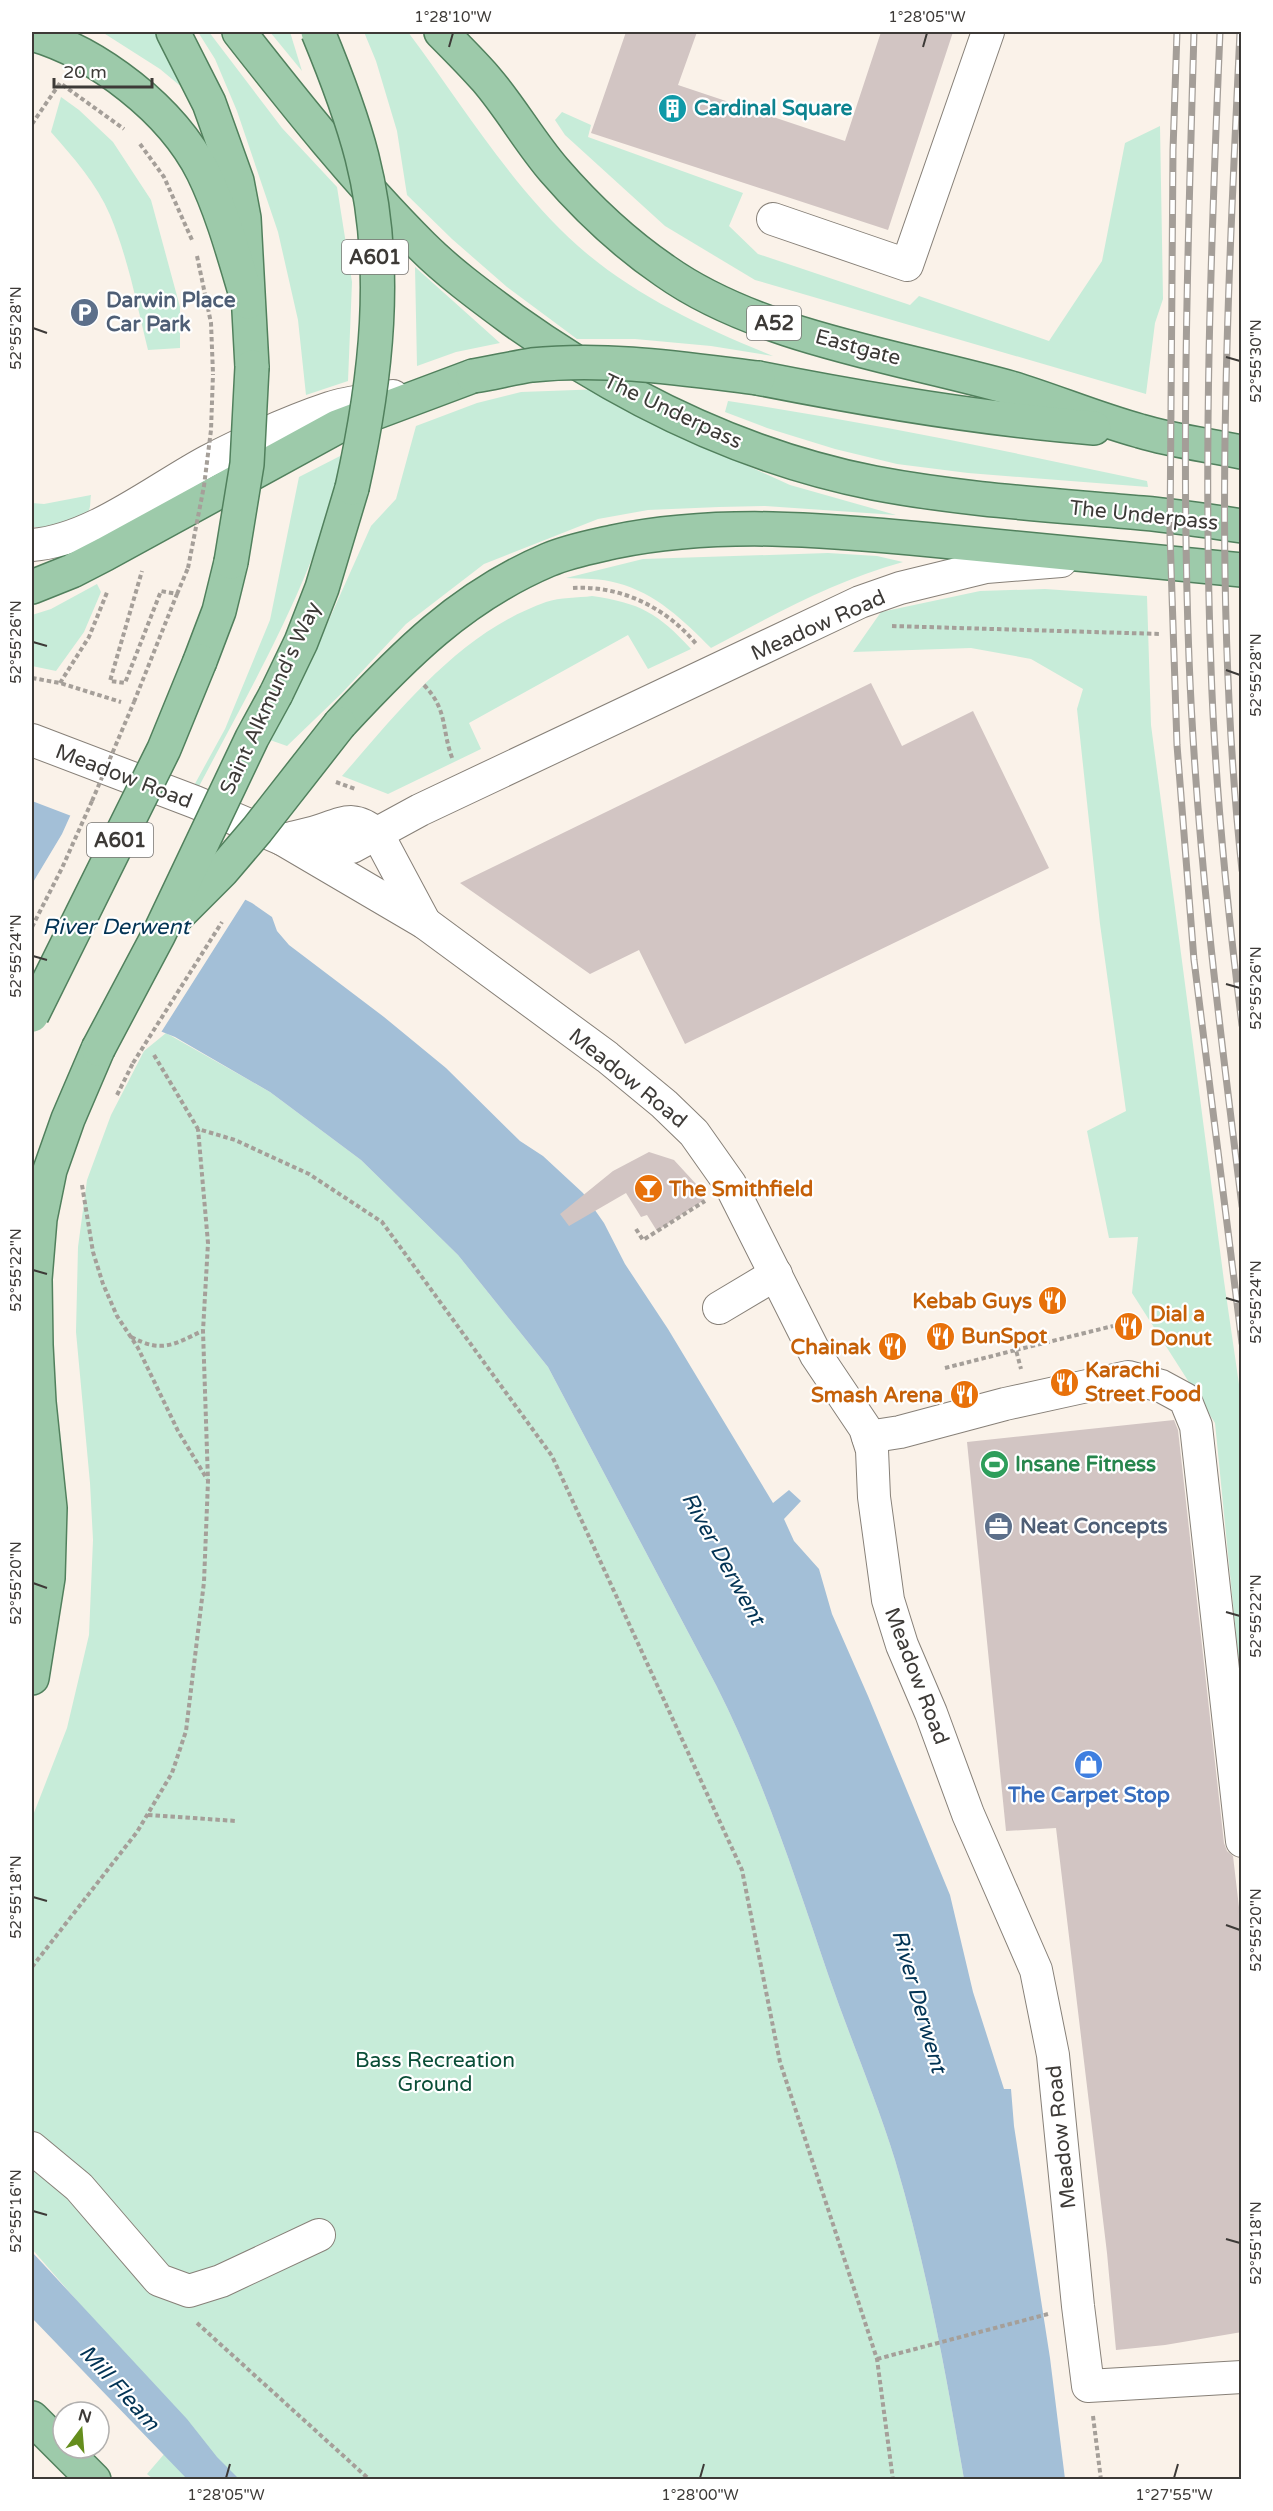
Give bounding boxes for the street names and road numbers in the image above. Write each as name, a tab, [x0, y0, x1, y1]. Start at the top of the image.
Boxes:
road number: A601	[342, 240, 408, 274]
road number: A52	[747, 306, 801, 340]
street label: Eastgate	[812, 324, 903, 371]
street label: The Underpass	[600, 369, 746, 454]
street label: The Underpass	[1068, 495, 1220, 536]
street label: Meadow Road	[747, 585, 889, 666]
street label: Saint Alkmund's Way	[215, 598, 326, 799]
street label: Meadow Road	[52, 739, 196, 814]
road number: A601	[87, 823, 153, 857]
street label: Meadow Road	[564, 1023, 692, 1134]
street label: Meadow Road	[879, 1604, 954, 1748]
street label: Meadow Road	[1042, 2064, 1081, 2210]

